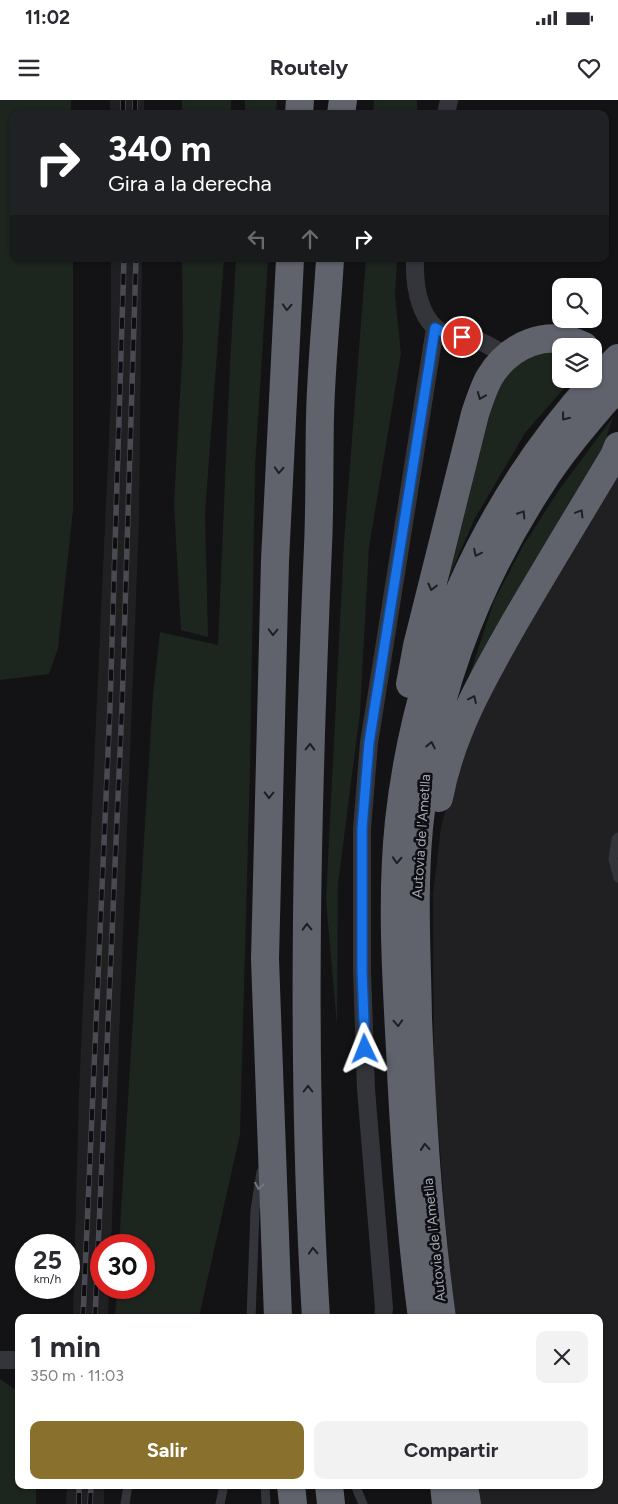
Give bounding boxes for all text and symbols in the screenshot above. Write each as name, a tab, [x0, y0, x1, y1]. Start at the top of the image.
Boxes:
text: 11:02	[25, 6, 70, 29]
icon: menu	[15, 54, 43, 82]
text: Routely	[270, 54, 348, 81]
icon: heart	[575, 54, 603, 82]
text: 340 m	[108, 128, 211, 170]
icon: right	[25, 130, 90, 195]
text: Gira a la derecha	[108, 170, 272, 197]
icon: left	[243, 225, 271, 253]
icon: ahead	[296, 225, 324, 253]
icon: right	[349, 225, 377, 253]
map controls	[552, 278, 602, 388]
button: search	[552, 278, 602, 328]
one-way arrow	[281, 304, 292, 312]
pin	[441, 316, 483, 358]
icon: arrive	[448, 323, 476, 351]
button: layers	[552, 338, 602, 388]
one-way arrow	[477, 391, 488, 400]
one-way arrow	[562, 411, 570, 420]
one-way arrow	[274, 466, 284, 474]
one-way arrow	[573, 509, 583, 518]
one-way arrow	[516, 510, 526, 519]
one-way arrow	[473, 548, 483, 557]
one-way arrow	[427, 583, 437, 591]
one-way arrow	[268, 628, 278, 636]
one-way arrow	[467, 695, 477, 704]
one-way arrow	[426, 741, 436, 749]
one-way arrow	[305, 742, 315, 750]
street label: Autovia de l'Ametlla	[409, 773, 434, 899]
one-way arrow	[264, 791, 274, 799]
one-way arrow	[391, 857, 402, 865]
one-way arrow	[302, 922, 312, 930]
one-way arrow	[393, 1019, 404, 1027]
position arrow	[338, 1022, 390, 1074]
one-way arrow	[302, 1085, 313, 1093]
one-way arrow	[420, 1143, 431, 1151]
street label: Autovia de l'Ametlla	[420, 1177, 449, 1303]
one-way arrow	[254, 1181, 264, 1190]
speed limit sign: 30	[90, 1234, 155, 1299]
text: 25	[33, 1245, 62, 1275]
one-way arrow	[308, 1247, 319, 1255]
text: km/h	[34, 1272, 61, 1286]
text: 1 min	[30, 1328, 101, 1365]
button: close	[536, 1331, 588, 1383]
text: 350 m · 11:03	[30, 1366, 124, 1385]
button: Salir	[30, 1421, 304, 1479]
button: Compartir	[314, 1421, 588, 1479]

